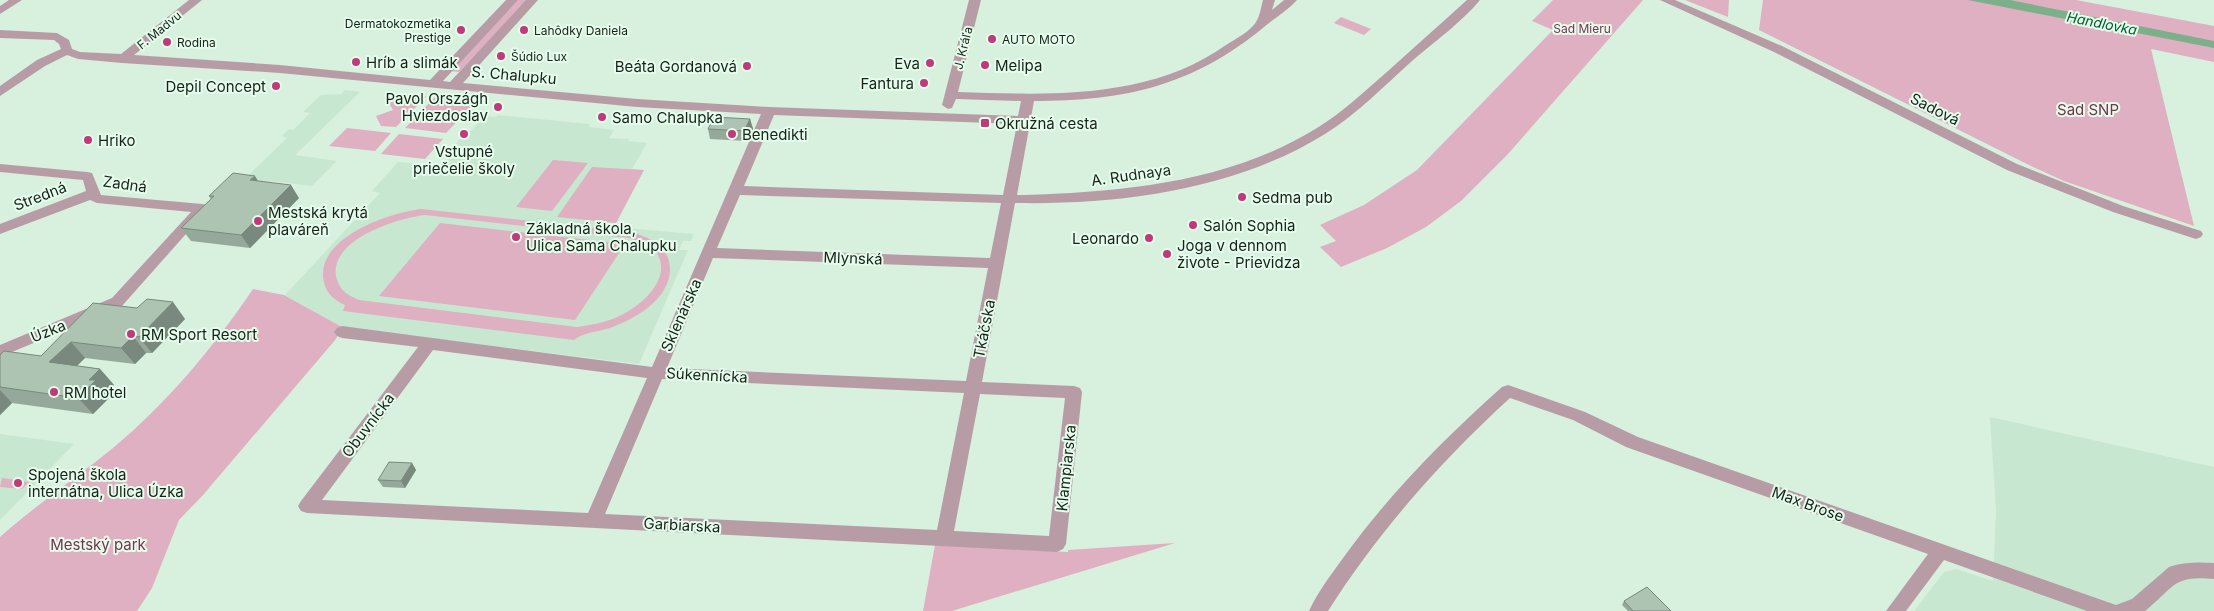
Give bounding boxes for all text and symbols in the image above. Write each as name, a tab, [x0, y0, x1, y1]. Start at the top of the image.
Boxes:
street label: F. Madvu	[134, 8, 184, 52]
water label: Handlovka	[2065, 8, 2139, 38]
place label: Dermatokozmetika Prestige	[345, 16, 451, 45]
park label: Sad Mieru	[1553, 21, 1611, 36]
place label: Lahôdky Daniela	[534, 23, 628, 38]
marker: Dermatokozmetika Prestige	[455, 24, 467, 36]
marker: Lahôdky Daniela	[518, 24, 530, 36]
street label: J. Kráľa	[950, 25, 976, 71]
place label: AUTO MOTO	[1002, 32, 1075, 47]
marker: AUTO MOTO	[986, 33, 998, 45]
place label: Rodina	[177, 35, 216, 50]
marker: Rodina	[161, 36, 173, 48]
place label: Šúdio Lux	[511, 49, 568, 64]
marker: Šúdio Lux	[495, 50, 507, 62]
place label: Hríb a slimák	[366, 53, 458, 72]
place label: Eva	[894, 54, 920, 73]
marker: Hríb a slimák	[350, 56, 362, 68]
place label: Melipa	[995, 56, 1042, 75]
place label: Beáta Gordanová	[615, 57, 737, 76]
marker: Eva	[924, 57, 936, 69]
marker: Melipa	[979, 59, 991, 71]
marker: Beáta Gordanová	[741, 60, 753, 72]
street label: S. Chalupku	[471, 62, 557, 88]
place label: Fantura	[860, 74, 914, 93]
place label: Depil Concept	[166, 77, 266, 96]
marker: Fantura	[918, 77, 930, 89]
marker: Depil Concept	[270, 80, 282, 92]
place label: Pavol Országh Hviezdoslav	[385, 89, 489, 125]
street label: Sadová	[1907, 89, 1963, 129]
park label: Sad SNP	[2057, 100, 2119, 119]
marker: Pavol Országh Hviezdoslav	[492, 101, 504, 113]
place label: Samo Chalupka	[612, 108, 723, 127]
marker: Samo Chalupka	[596, 111, 608, 123]
place label: Okružná cesta	[995, 114, 1098, 133]
marker: Okružná cesta	[979, 117, 991, 129]
place label: Benedikti	[742, 125, 808, 144]
marker: Vstupné priečelie školy	[458, 128, 470, 140]
marker: Benedikti	[726, 128, 738, 140]
place label: Hriko	[98, 131, 136, 150]
marker: Hriko	[82, 134, 94, 146]
place label: Vstupné priečelie školy	[413, 142, 516, 178]
street label: A. Rudnaya	[1090, 160, 1172, 190]
street label: Zadná	[102, 172, 148, 196]
street label: Stredná	[11, 177, 69, 215]
place label: Sedma pub	[1252, 188, 1333, 207]
marker: Sedma pub	[1236, 191, 1248, 203]
place label: Mestská krytá plaváreň	[268, 203, 368, 239]
marker: Mestská krytá plaváreň	[252, 215, 264, 227]
place label: Salón Sophia	[1203, 216, 1295, 235]
place label: Základná škola, Ulica Sama Chalupku	[526, 219, 677, 255]
marker: Salón Sophia	[1187, 219, 1199, 231]
place label: Leonardo	[1072, 229, 1139, 248]
marker: Základná škola, Ulica Sama Chalupku	[510, 231, 522, 243]
marker: Leonardo	[1143, 232, 1155, 244]
place label: Joga v dennom živote - Prievidza	[1177, 236, 1300, 272]
street label: Mlynská	[823, 247, 883, 269]
marker: Joga v dennom živote - Prievidza	[1161, 248, 1173, 260]
street label: Sklenárska	[657, 276, 705, 354]
street label: Tkáčska	[969, 298, 999, 360]
street label: Úzka	[28, 315, 68, 347]
place label: RM Sport Resort	[141, 325, 257, 344]
marker: RM Sport Resort	[125, 328, 137, 340]
street label: Súkennícka	[666, 363, 748, 387]
place label: RM hotel	[64, 383, 126, 402]
marker: RM hotel	[48, 386, 60, 398]
street label: Obuvnícka	[338, 389, 398, 461]
street label: Klampiarska	[1052, 424, 1080, 512]
place label: Spojená škola internátna, Ulica Úzka	[28, 465, 184, 501]
marker: Spojená škola internátna, Ulica Úzka	[12, 477, 24, 489]
street label: Max Brose	[1769, 482, 1847, 526]
street label: Garbiarska	[643, 513, 721, 537]
park label: Mestský park	[50, 535, 147, 554]

